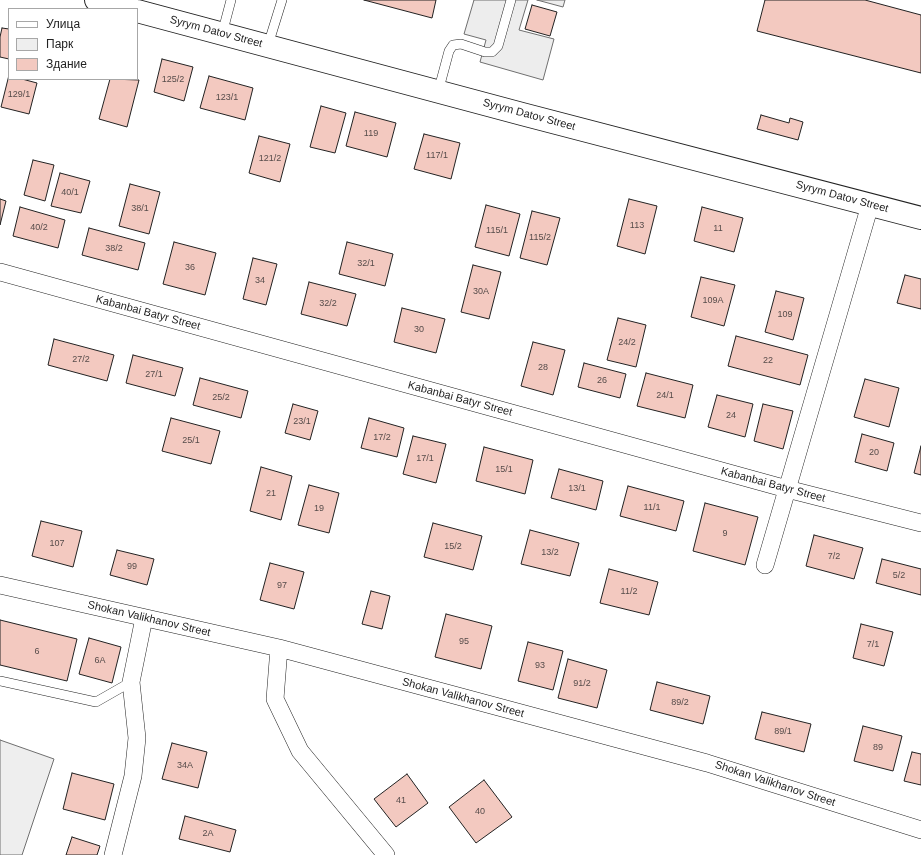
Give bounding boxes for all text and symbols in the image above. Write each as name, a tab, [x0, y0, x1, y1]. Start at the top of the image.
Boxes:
legend	[8, 8, 138, 80]
street label: Syrym Datov Street	[168, 13, 264, 51]
text: Улица	[46, 17, 80, 31]
text: Парк	[46, 37, 73, 51]
text: Здание	[46, 57, 87, 71]
house number: 125/2	[162, 75, 184, 85]
house number: 129/1	[8, 90, 30, 100]
house number: 123/1	[216, 93, 238, 103]
street label: Syrym Datov Street	[481, 96, 577, 134]
house number: 119	[364, 129, 378, 139]
house number: 117/1	[426, 151, 448, 161]
house number: 121/2	[259, 154, 281, 164]
street label: Syrym Datov Street	[794, 178, 890, 216]
house number: 40/1	[61, 188, 79, 198]
house number: 38/1	[131, 204, 149, 214]
house number: 113	[630, 221, 644, 231]
house number: 40/2	[30, 223, 48, 233]
house number: 11	[713, 224, 723, 234]
house number: 115/1	[486, 226, 508, 236]
house number: 115/2	[529, 233, 551, 243]
house number: 38/2	[105, 244, 123, 254]
house number: 32/1	[357, 259, 375, 269]
house number: 36	[185, 263, 195, 273]
house number: 34	[255, 276, 265, 286]
house number: 30А	[473, 287, 489, 297]
street label: Kabanbai Batyr Street	[94, 293, 202, 333]
house number: 109А	[702, 296, 724, 306]
house number: 32/2	[319, 299, 337, 309]
house number: 109	[777, 310, 793, 320]
house number: 30	[414, 325, 424, 335]
house number: 24/2	[618, 338, 636, 348]
house number: 27/2	[72, 355, 90, 365]
house number: 22	[763, 356, 773, 366]
house number: 28	[538, 363, 548, 373]
house number: 27/1	[145, 370, 163, 380]
house number: 26	[597, 376, 607, 386]
street label: Kabanbai Batyr Street	[406, 379, 514, 419]
house number: 24/1	[656, 391, 674, 401]
house number: 25/2	[212, 393, 230, 403]
house number: 24	[726, 411, 736, 421]
house number: 23/1	[293, 417, 311, 427]
house number: 17/2	[373, 433, 391, 443]
house number: 25/1	[182, 436, 200, 446]
house number: 20	[869, 448, 879, 458]
house number: 17/1	[416, 454, 434, 464]
house number: 15/1	[495, 465, 513, 475]
street label: Kabanbai Batyr Street	[719, 465, 827, 505]
house number: 13/1	[568, 484, 586, 494]
house number: 21	[266, 489, 276, 499]
house number: 11/1	[644, 503, 660, 513]
house number: 19	[314, 504, 324, 514]
house number: 9	[722, 529, 728, 539]
house number: 107	[49, 539, 65, 549]
house number: 15/2	[444, 542, 462, 552]
house number: 13/2	[541, 548, 559, 558]
house number: 7/2	[828, 552, 840, 562]
house number: 99	[127, 562, 137, 572]
house number: 5/2	[893, 571, 905, 581]
house number: 97	[277, 581, 287, 591]
house number: 11/2	[621, 587, 637, 597]
street label: Shokan Valikhanov Street	[86, 598, 212, 640]
house number: 95	[459, 637, 469, 647]
house number: 7/1	[867, 640, 879, 650]
house number: 6	[34, 647, 40, 657]
house number: 6А	[94, 656, 106, 666]
house number: 93	[535, 661, 545, 671]
street label: Shokan Valikhanov Street	[401, 675, 525, 721]
house number: 91/2	[573, 679, 591, 689]
house number: 89/2	[671, 698, 689, 708]
house number: 89/1	[774, 727, 792, 737]
house number: 89	[873, 743, 883, 753]
street label: Shokan Valikhanov Street	[713, 758, 837, 810]
house number: 34А	[177, 761, 193, 771]
house number: 41	[396, 796, 406, 806]
house number: 40	[475, 807, 485, 817]
house number: 2А	[202, 829, 214, 839]

